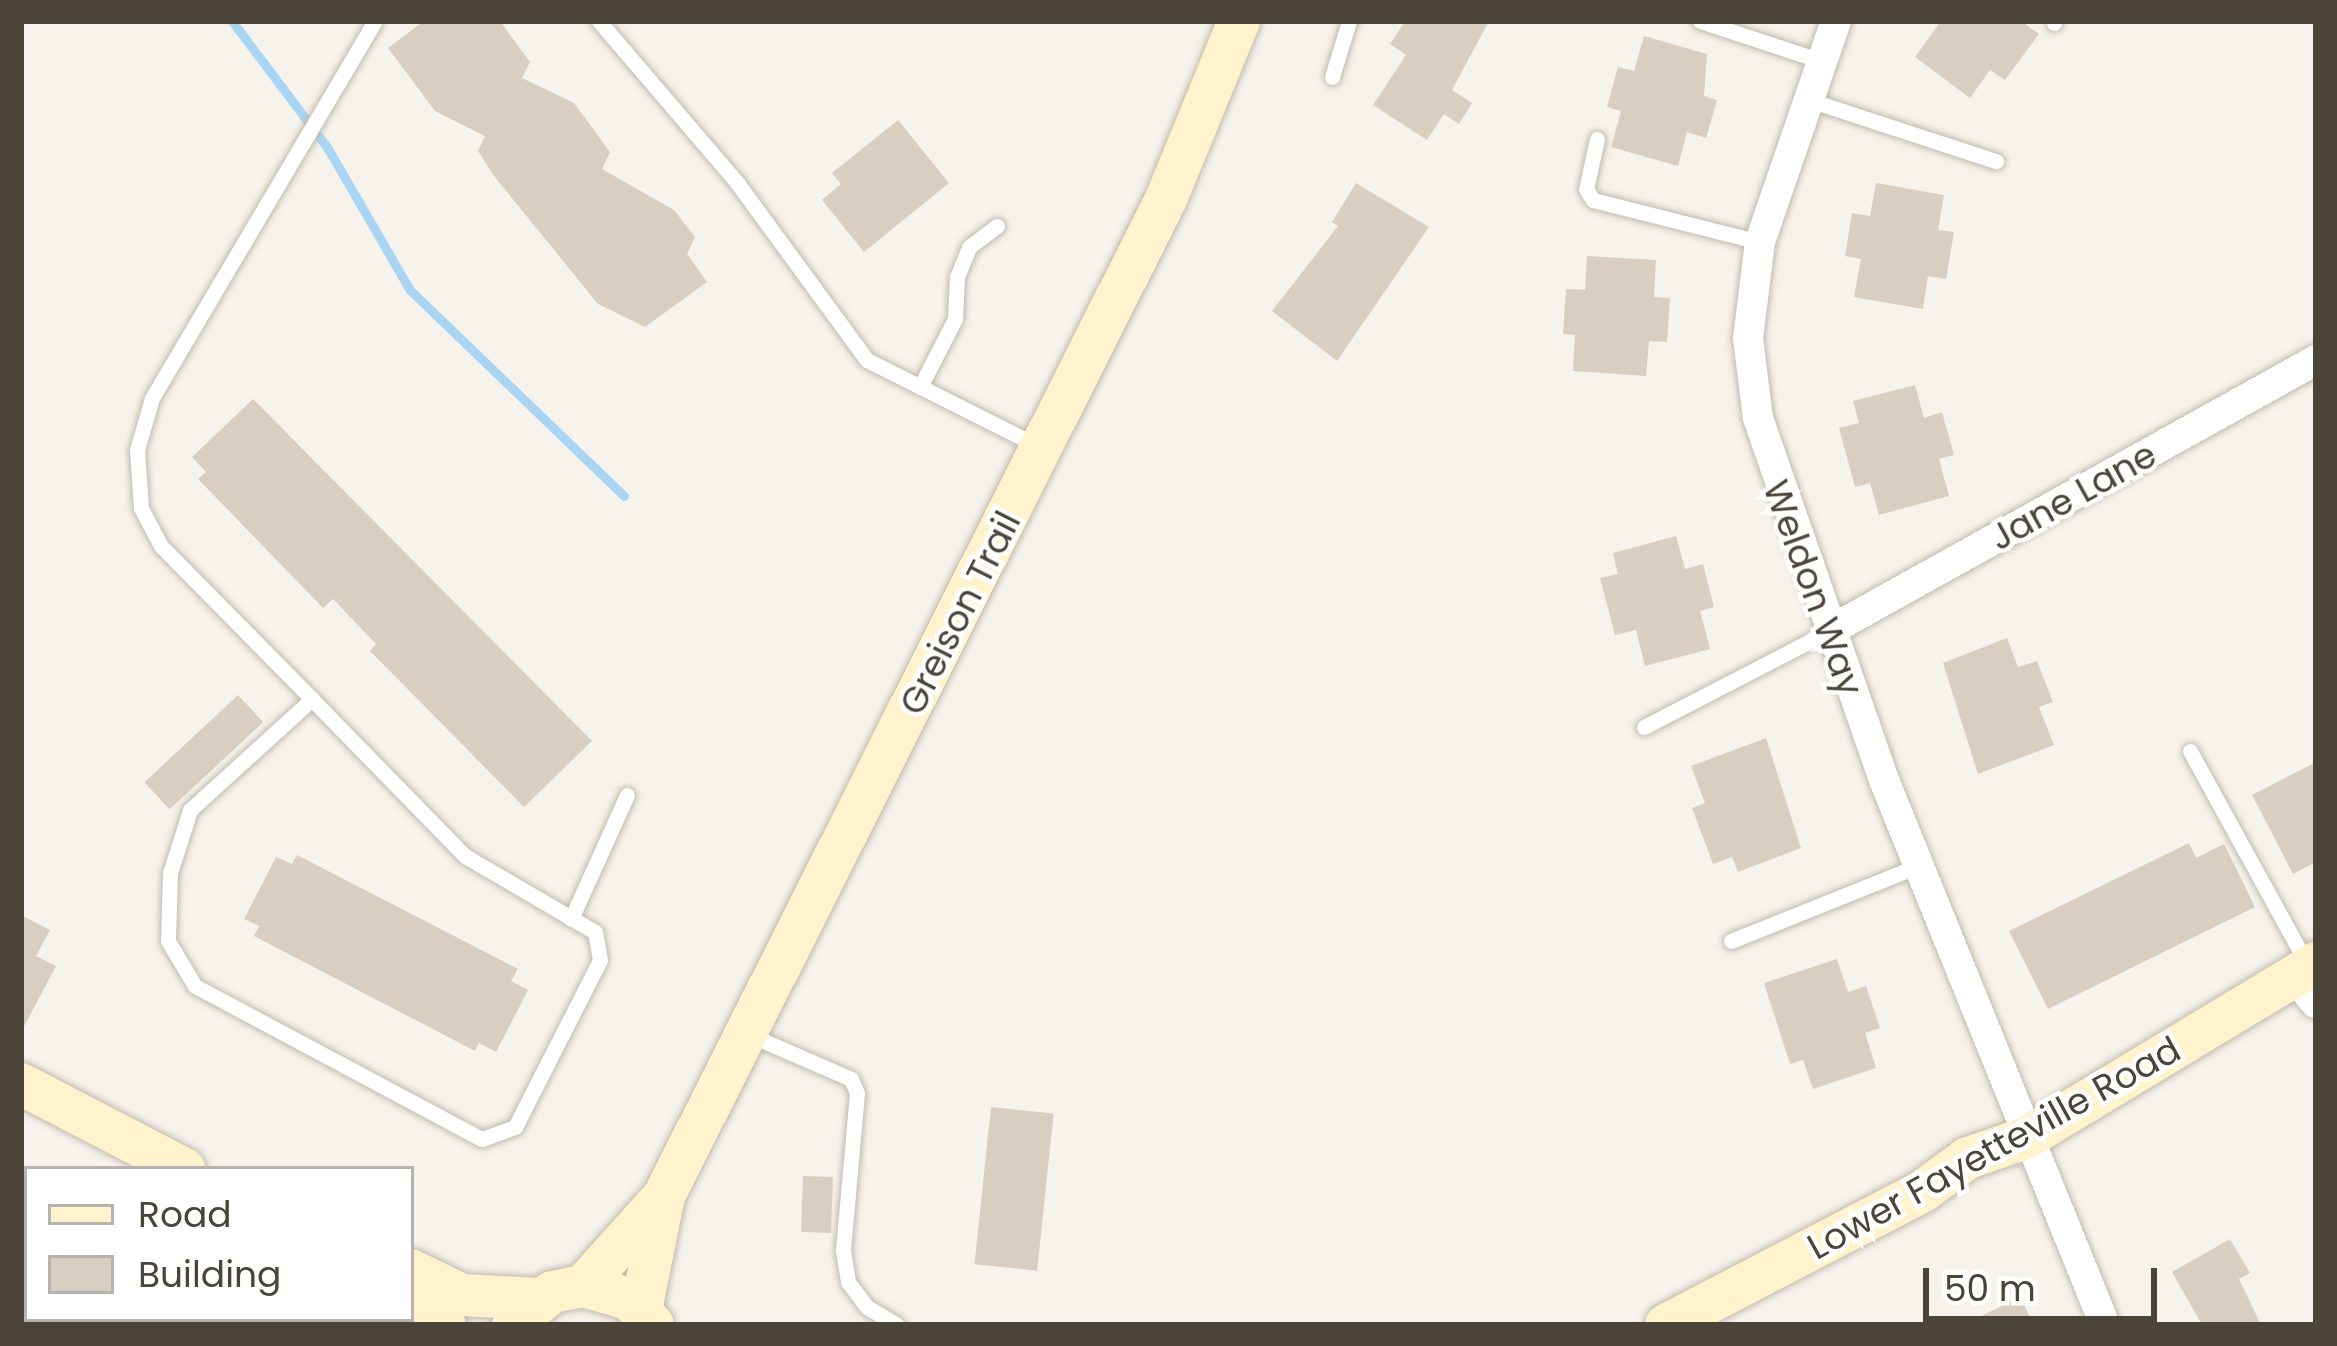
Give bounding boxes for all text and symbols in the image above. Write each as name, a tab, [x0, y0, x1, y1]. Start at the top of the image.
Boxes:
street label: Jane Lane	[1982, 433, 2164, 559]
street label: Weldon Way	[1754, 474, 1872, 702]
street label: Greison Trail	[890, 504, 1030, 722]
street label: Lower Fayetteville Road	[1800, 1027, 2188, 1269]
legend	[24, 1166, 414, 1322]
text: Road	[138, 1189, 232, 1240]
scale bar	[1929, 1244, 2163, 1318]
text: Building	[138, 1249, 281, 1300]
text: 50 m	[1944, 1263, 2036, 1314]

